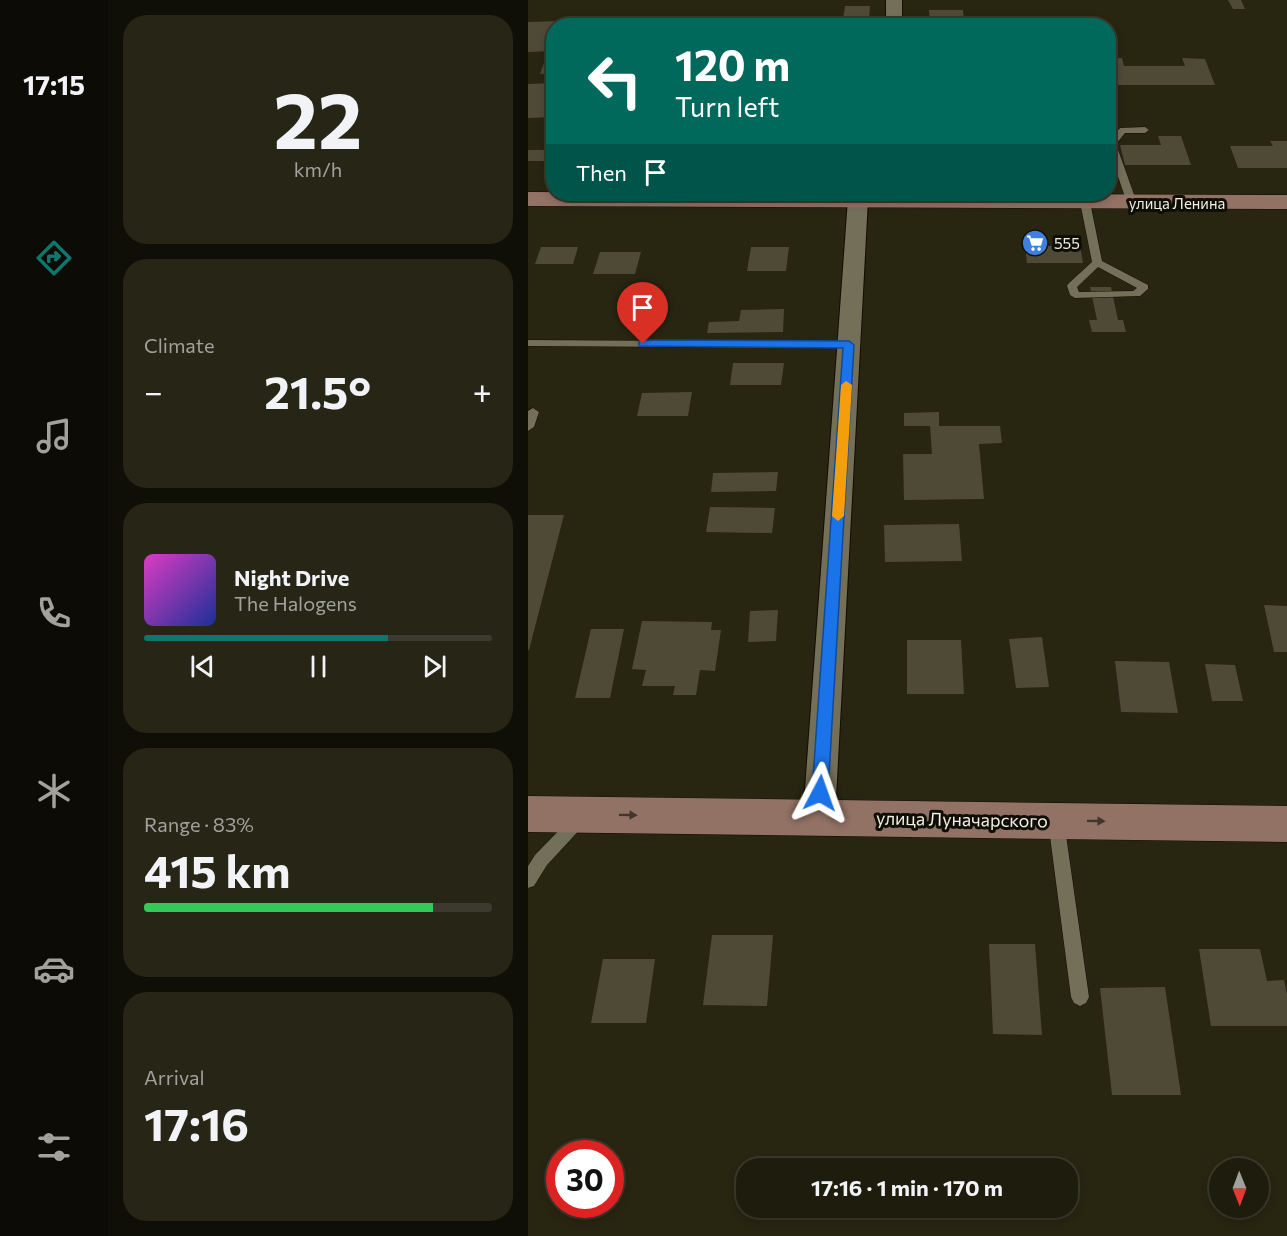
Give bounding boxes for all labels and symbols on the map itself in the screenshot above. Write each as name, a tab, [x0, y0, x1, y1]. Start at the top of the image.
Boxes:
street label: улица Ленина	[1129, 194, 1225, 212]
supermarket icon: 555	[1020, 228, 1050, 258]
place label: 555	[1054, 234, 1080, 252]
pin	[617, 282, 668, 344]
position arrow	[788, 761, 852, 825]
street label: улица Луначарского	[876, 807, 1048, 831]
one-way arrow	[619, 810, 638, 820]
one-way arrow	[1087, 816, 1106, 826]
speed limit sign: 30	[546, 1140, 624, 1218]
north arrow	[1209, 1158, 1269, 1218]

